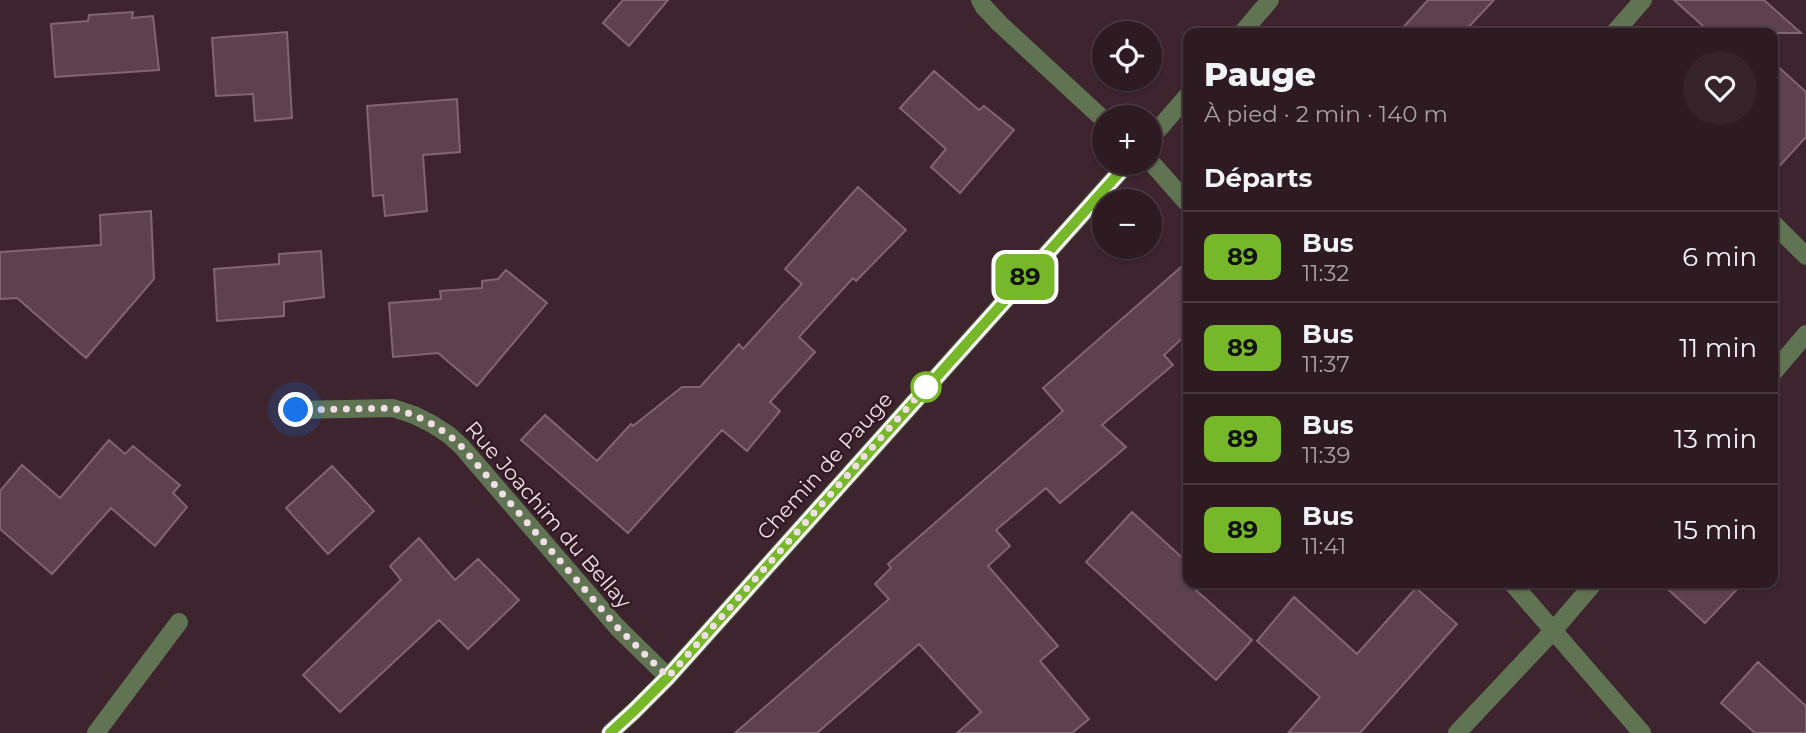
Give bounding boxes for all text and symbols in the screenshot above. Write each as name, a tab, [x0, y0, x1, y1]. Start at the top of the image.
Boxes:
map controls	[1092, 21, 1162, 259]
button: locate	[1092, 21, 1162, 91]
button: heart	[1683, 51, 1757, 125]
text: Pauge	[1204, 54, 1316, 94]
text: À pied · 2 min · 140 m	[1204, 100, 1448, 128]
button: +	[1092, 105, 1162, 175]
text: Départs	[1204, 162, 1312, 194]
button: −	[1092, 189, 1162, 259]
text: Bus	[1302, 227, 1354, 259]
text: 6 min	[1682, 241, 1757, 273]
text: 89	[1227, 242, 1258, 271]
line badge: 89	[993, 254, 1056, 300]
text: 11:32	[1302, 259, 1349, 287]
text: 89	[1009, 262, 1041, 291]
text: Bus	[1302, 318, 1354, 350]
text: 11 min	[1679, 332, 1757, 364]
text: 89	[1227, 333, 1258, 362]
text: 11:37	[1302, 350, 1350, 378]
unlabelled marker	[911, 372, 941, 402]
street label: Chemin de Pauge	[752, 387, 898, 545]
your location	[278, 392, 313, 427]
text: Bus	[1302, 409, 1354, 441]
street label: Rue Joachim du Bellay	[460, 416, 637, 614]
text: 13 min	[1674, 423, 1757, 455]
text: 89	[1227, 424, 1258, 453]
text: 11:39	[1302, 441, 1350, 469]
text: Bus	[1302, 500, 1354, 532]
text: 15 min	[1674, 514, 1757, 546]
text: 89	[1227, 515, 1258, 544]
text: 11:41	[1302, 532, 1346, 560]

